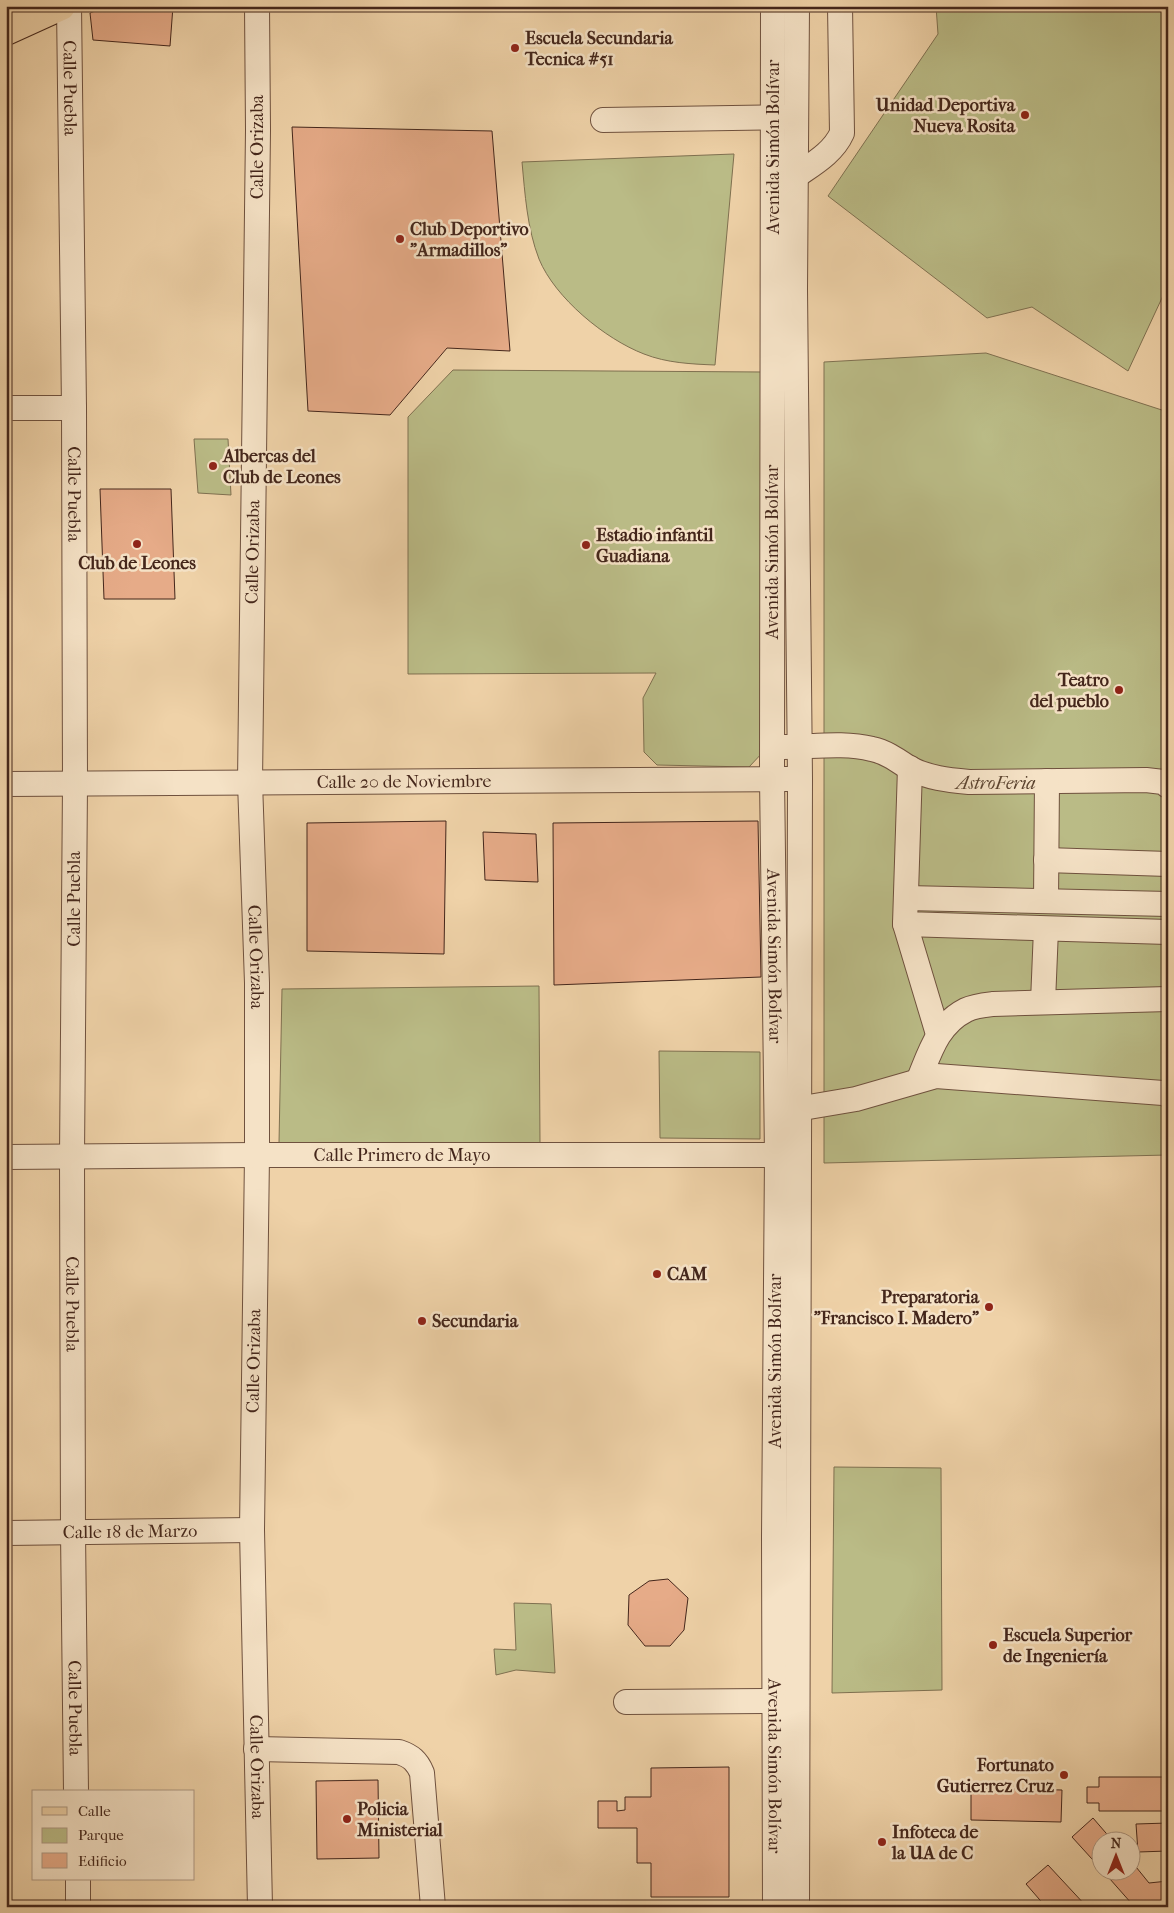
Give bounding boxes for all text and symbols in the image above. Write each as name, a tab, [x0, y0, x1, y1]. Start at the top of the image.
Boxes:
place label: Escuela Secundaria Tecnica #51	[524, 28, 673, 70]
street label: Calle Puebla	[59, 40, 81, 137]
marker: Escuela Secundaria Tecnica #51	[509, 42, 521, 54]
street label: Avenida Simón Bolívar	[763, 59, 784, 235]
street label: Calle Orizaba	[247, 94, 268, 199]
place label: Unidad Deportiva Nueva Rosita	[875, 95, 1016, 137]
marker: Unidad Deportiva Nueva Rosita	[1019, 109, 1031, 121]
place label: Club Deportivo "Armadillos"	[410, 219, 529, 261]
marker: Club Deportivo "Armadillos"	[394, 233, 406, 245]
street label: Calle Puebla	[64, 446, 85, 542]
place label: Albercas del Club de Leones	[222, 446, 341, 488]
marker: Albercas del Club de Leones	[207, 460, 219, 472]
street label: Avenida Simón Bolívar	[762, 464, 783, 640]
street label: Calle Orizaba	[242, 499, 264, 604]
place label: Estadio infantil Guadiana	[596, 525, 714, 567]
marker: Club de Leones	[131, 538, 143, 550]
marker: Estadio infantil Guadiana	[580, 539, 592, 551]
place label: Club de Leones	[78, 553, 196, 574]
place label: Teatro del pueblo	[1030, 670, 1109, 712]
marker: Teatro del pueblo	[1113, 684, 1125, 696]
street label: Calle 20 de Noviembre	[317, 770, 491, 793]
park label: AstroFeria	[954, 773, 1036, 794]
street label: Calle Puebla	[64, 851, 85, 947]
street label: Avenida Simón Bolívar	[763, 867, 786, 1044]
street label: Calle Orizaba	[244, 904, 268, 1010]
street label: Calle Primero de Mayo	[314, 1145, 490, 1166]
street label: Calle Puebla	[62, 1256, 83, 1352]
place label: CAM	[667, 1264, 708, 1285]
marker: CAM	[651, 1268, 663, 1280]
street label: Avenida Simón Bolívar	[765, 1273, 786, 1449]
place label: Preparatoria "Francisco I. Madero"	[814, 1287, 980, 1329]
marker: Preparatoria "Francisco I. Madero"	[983, 1301, 995, 1313]
street label: Calle Orizaba	[243, 1308, 265, 1413]
place label: Secundaria	[432, 1311, 519, 1332]
marker: Secundaria	[416, 1315, 428, 1327]
street label: Calle 18 de Marzo	[63, 1520, 197, 1543]
place label: Escuela Superior de Ingeniería	[1003, 1625, 1133, 1667]
marker: Escuela Superior de Ingeniería	[987, 1639, 999, 1651]
street label: Calle Puebla	[64, 1660, 86, 1756]
street label: Avenida Simón Bolívar	[764, 1677, 785, 1854]
street label: Calle Orizaba	[245, 1714, 269, 1820]
place label: Fortunato Gutierrez Cruz	[937, 1755, 1054, 1797]
marker: Fortunato Gutierrez Cruz	[1058, 1769, 1070, 1781]
legend	[32, 1790, 195, 1880]
place label: Policia Ministerial	[356, 1799, 444, 1841]
text: Calle	[78, 1802, 111, 1820]
marker: Policia Ministerial	[341, 1813, 353, 1825]
place label: Infoteca de la UA de C	[891, 1822, 978, 1864]
text: Parque	[78, 1826, 124, 1844]
north arrow	[1092, 1830, 1142, 1880]
text: N	[1111, 1835, 1122, 1852]
marker: Infoteca de la UA de C	[876, 1836, 888, 1848]
text: Edificio	[78, 1852, 127, 1870]

